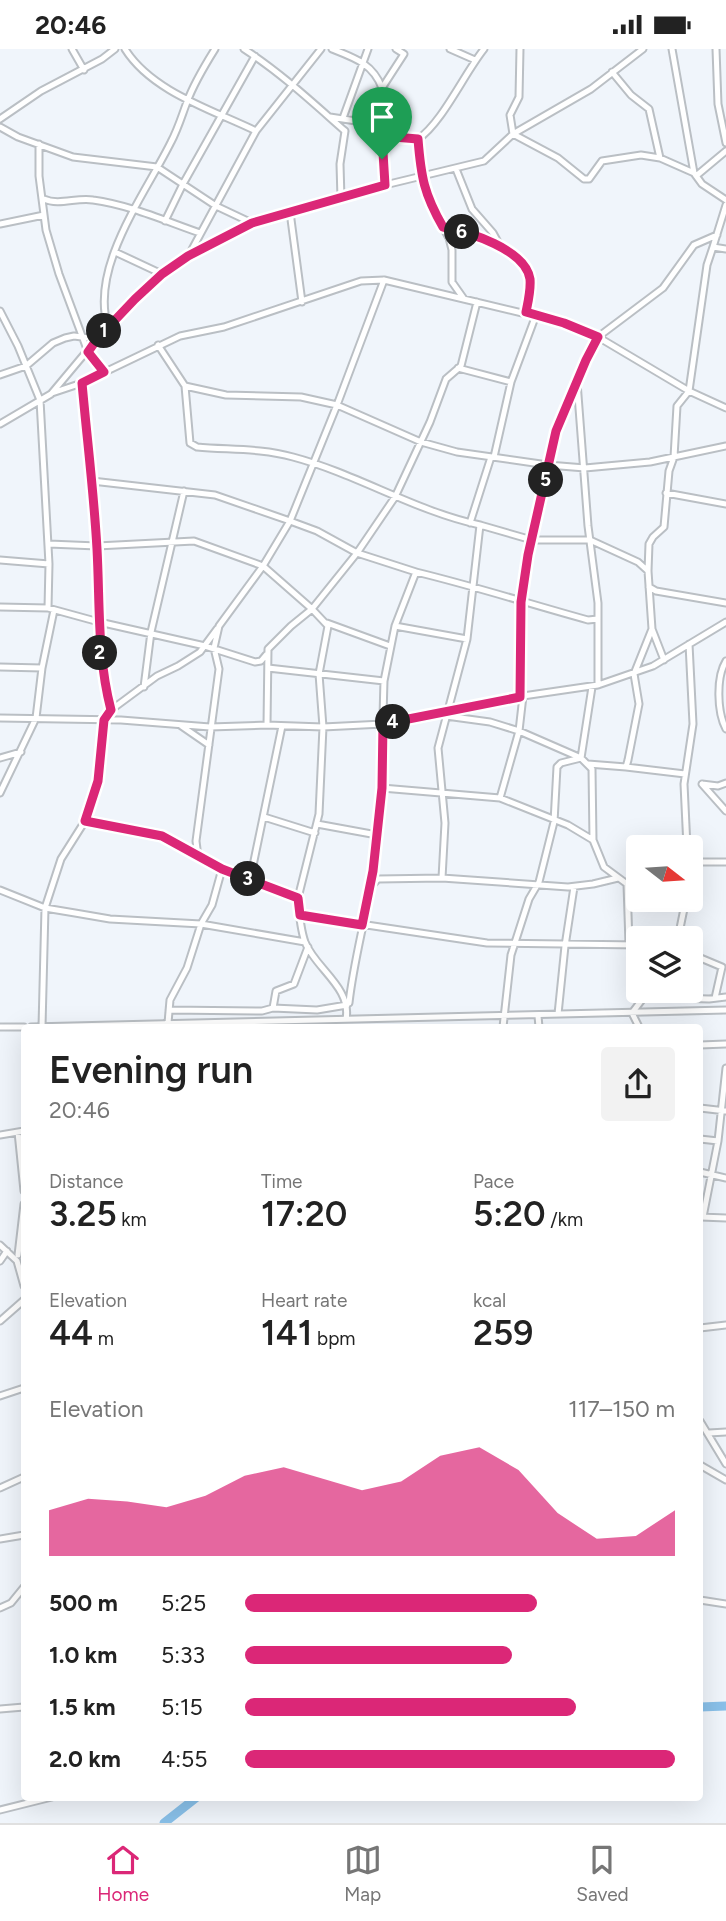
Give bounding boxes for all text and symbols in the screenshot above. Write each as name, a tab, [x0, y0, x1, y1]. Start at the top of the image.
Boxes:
text: 20:46	[35, 9, 106, 41]
pin	[352, 87, 412, 159]
icon: arrive	[363, 98, 401, 136]
pin: 6	[444, 215, 480, 249]
text: 6	[456, 220, 467, 243]
pin: 1	[86, 313, 122, 349]
text: 1	[99, 319, 108, 342]
pin: 5	[528, 463, 564, 497]
text: 5	[540, 468, 551, 491]
pin: 2	[82, 635, 118, 671]
text: 2	[94, 641, 105, 664]
pin: 4	[376, 705, 410, 739]
text: 4	[386, 710, 399, 733]
north arrow	[626, 835, 704, 912]
map controls	[626, 835, 703, 1003]
pin: 3	[230, 861, 266, 897]
text: 3	[242, 867, 253, 890]
button: layers	[626, 926, 703, 1003]
text: Evening run	[49, 1047, 253, 1093]
button: share	[601, 1047, 675, 1121]
text: 20:46	[49, 1096, 110, 1124]
text: Distance	[49, 1170, 123, 1193]
text: Time	[261, 1170, 302, 1193]
text: Pace	[473, 1170, 514, 1193]
text: 3.25	[49, 1193, 117, 1235]
text: 17:20	[261, 1193, 347, 1235]
text: 5:20	[473, 1193, 546, 1235]
text: km	[117, 1208, 147, 1231]
text: /km	[546, 1208, 583, 1231]
text: Elevation	[49, 1289, 127, 1312]
text: Heart rate	[261, 1289, 347, 1312]
text: kcal	[473, 1289, 506, 1312]
text: 44	[49, 1312, 93, 1354]
text: 141	[261, 1312, 312, 1354]
text: 259	[473, 1312, 533, 1354]
text: m	[93, 1327, 114, 1350]
text: bpm	[312, 1327, 356, 1350]
text: Elevation	[49, 1395, 144, 1423]
text: 117–150 m	[568, 1395, 675, 1423]
text: 500 m	[49, 1589, 118, 1617]
text: 5:25	[161, 1589, 206, 1617]
text: 1.0 km	[49, 1641, 117, 1669]
text: 5:33	[161, 1641, 205, 1669]
text: 1.5 km	[49, 1693, 116, 1721]
text: 5:15	[161, 1693, 203, 1721]
text: 2.0 km	[49, 1745, 121, 1773]
text: 4:55	[161, 1745, 208, 1773]
tab: Home	[97, 1841, 149, 1906]
tab: Map	[344, 1841, 382, 1906]
tab: Saved	[576, 1841, 629, 1906]

